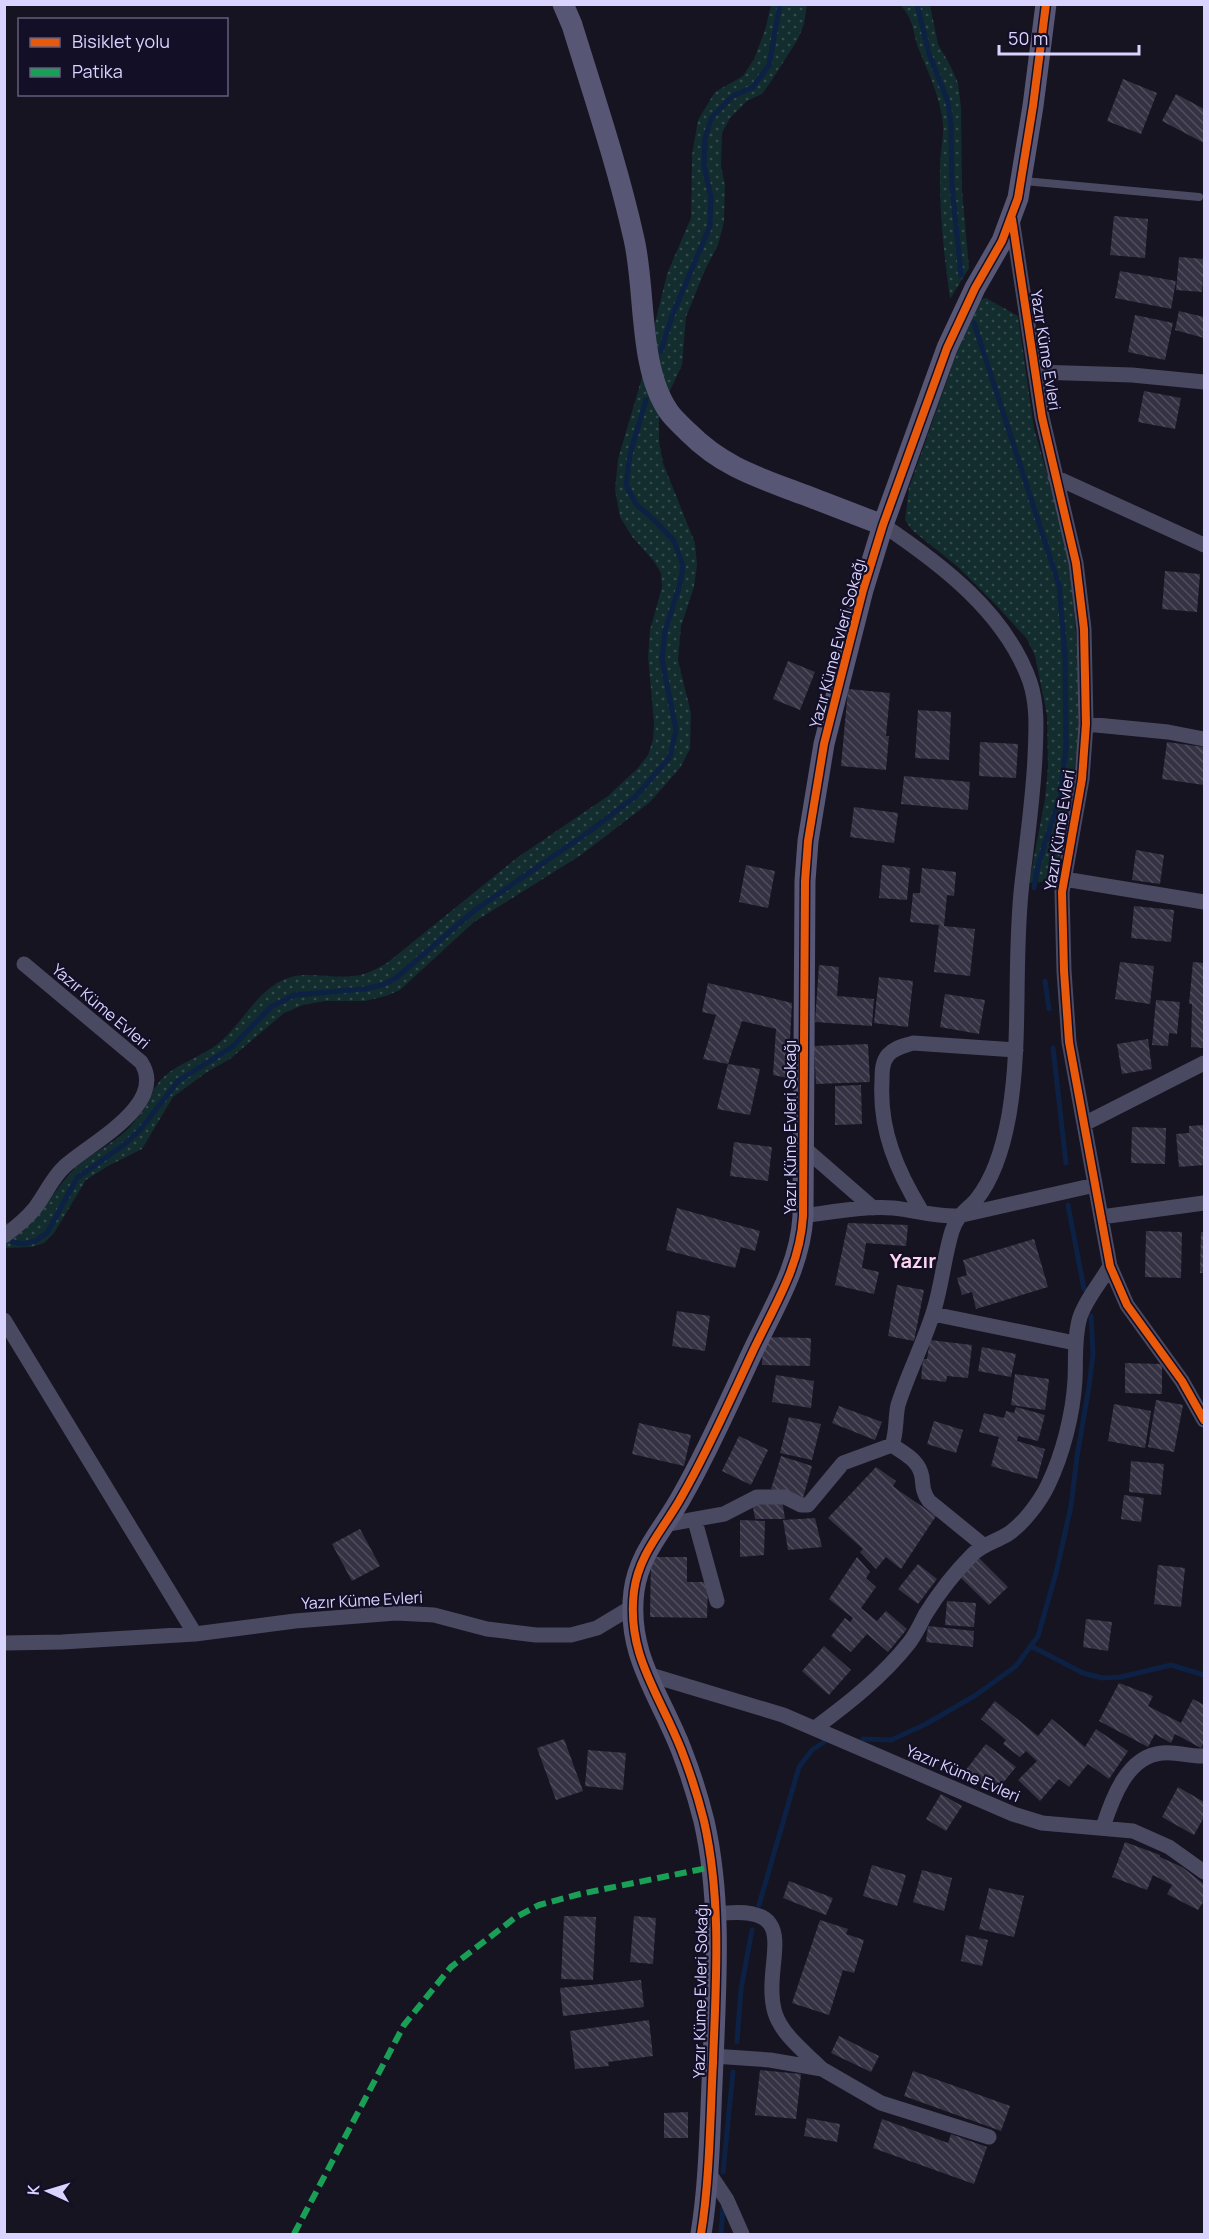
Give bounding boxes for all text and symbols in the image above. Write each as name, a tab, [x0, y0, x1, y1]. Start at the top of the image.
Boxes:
legend	[18, 18, 228, 96]
scale bar	[999, 18, 1138, 56]
text: 50 m	[1008, 26, 1048, 50]
text: Bisiklet yolu	[72, 29, 170, 53]
text: Patika	[72, 59, 123, 83]
street label: Yazır Küme Evleri	[1026, 288, 1066, 412]
street label: Yazır Küme Evleri Sokağı	[804, 556, 870, 730]
street label: Yazır Küme Evleri	[1039, 768, 1079, 892]
street label: Yazır Küme Evleri	[47, 958, 155, 1054]
street label: Yazır Küme Evleri Sokağı	[779, 1040, 801, 1214]
district label: Yazır	[890, 1247, 936, 1274]
street label: Yazır Küme Evleri	[300, 1586, 424, 1614]
street label: Yazır Küme Evleri	[903, 1739, 1023, 1807]
street label: Yazır Küme Evleri Sokağı	[687, 1904, 713, 2078]
north arrow	[18, 2161, 78, 2221]
text: K	[22, 2183, 44, 2196]

